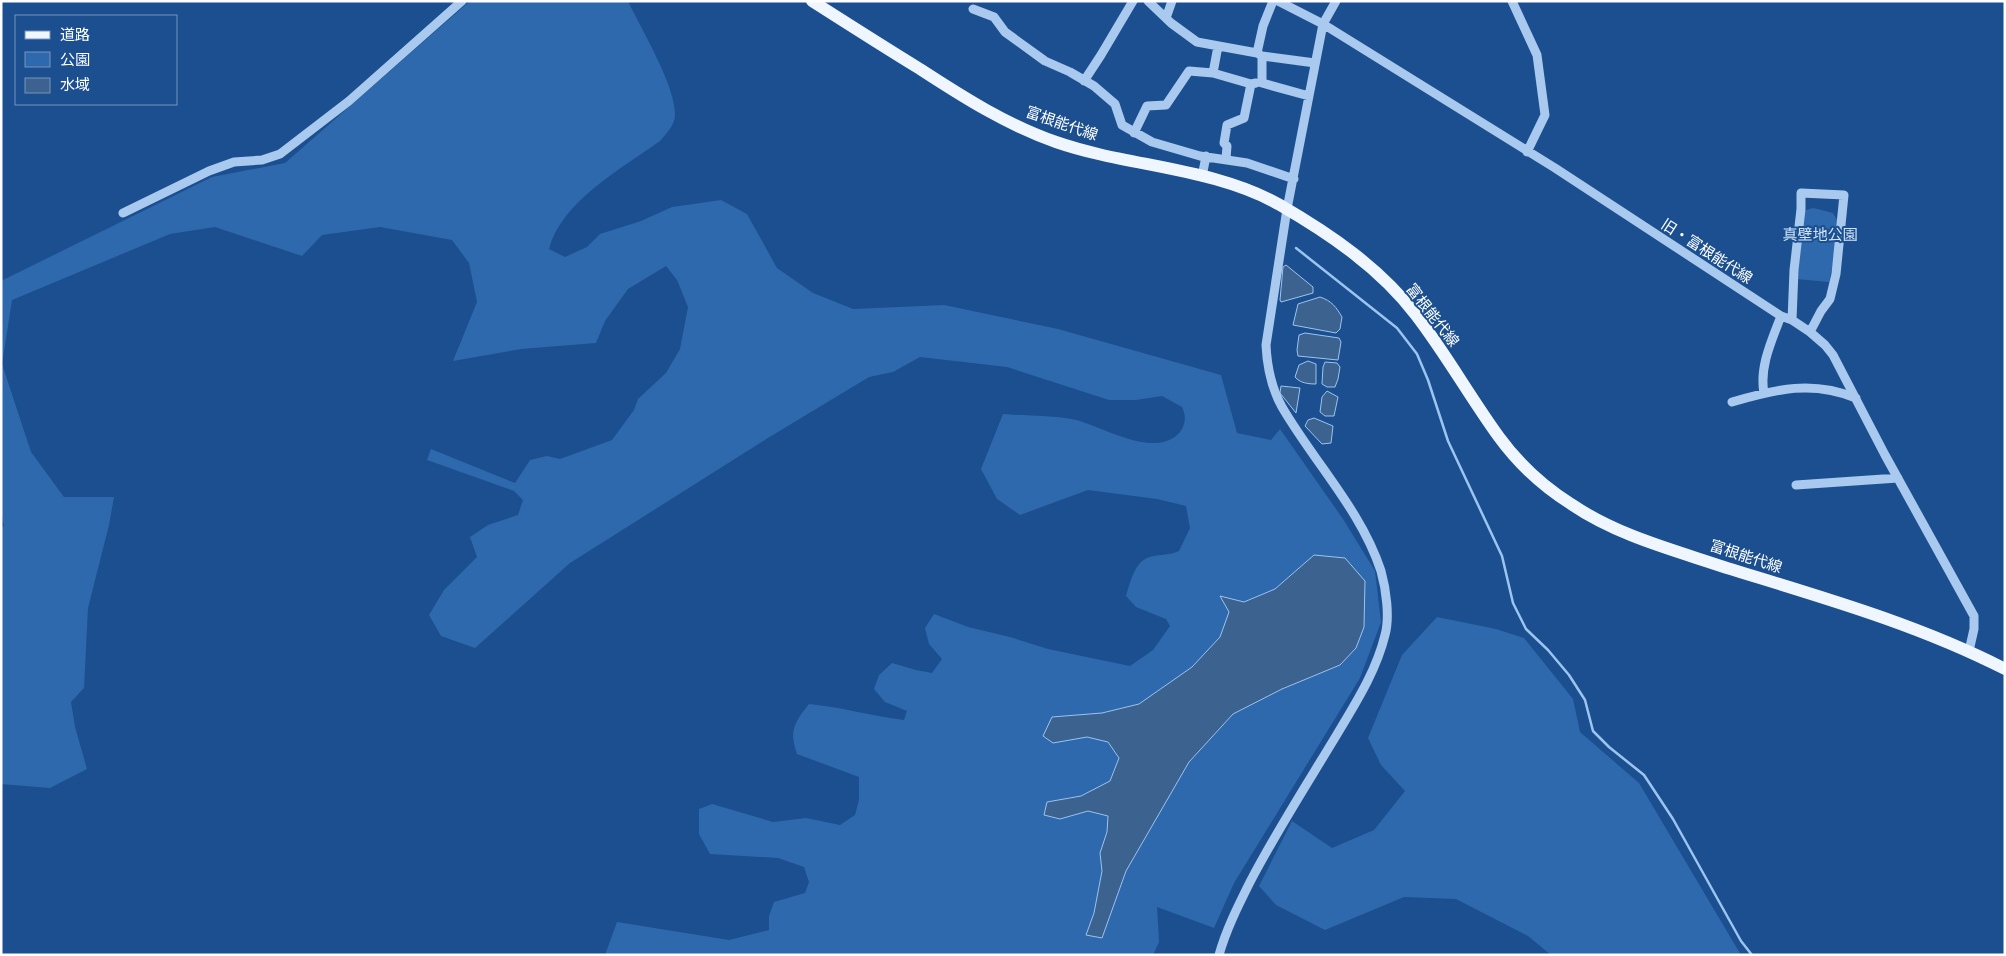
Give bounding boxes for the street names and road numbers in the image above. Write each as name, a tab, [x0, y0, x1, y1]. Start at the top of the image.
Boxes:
street label: 富根能代線	[1024, 103, 1100, 143]
street label: 旧・富根能代線	[1658, 215, 1756, 287]
street label: 富根能代線	[1403, 280, 1463, 350]
street label: 富根能代線	[1708, 536, 1784, 576]

